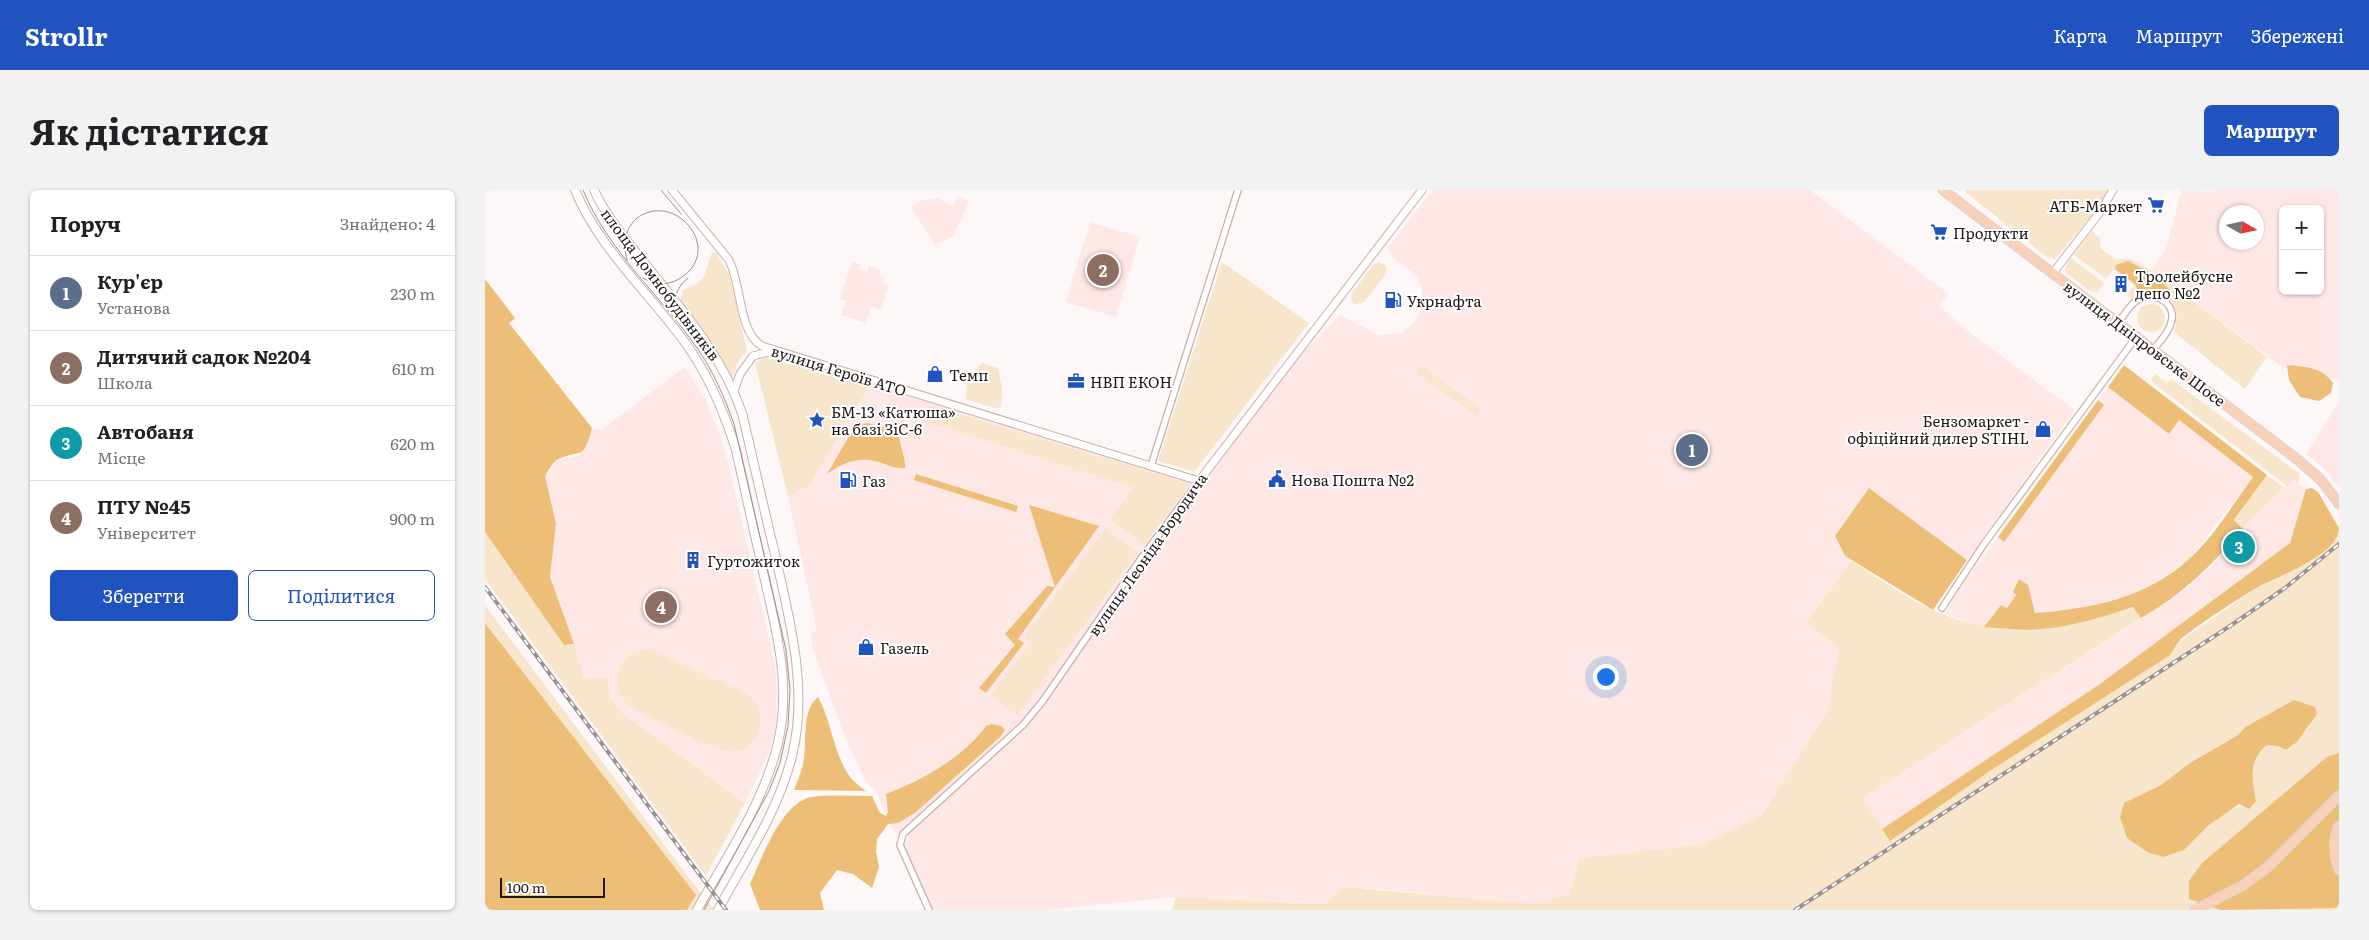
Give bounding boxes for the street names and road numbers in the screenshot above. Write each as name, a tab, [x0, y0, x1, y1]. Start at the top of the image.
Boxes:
street label: площа Домнобудівників	[596, 203, 726, 365]
street label: вулиця Дніпровське Шосе	[2059, 274, 2231, 412]
street label: вулиця Героїв АТО	[769, 339, 909, 401]
street label: вулиця Леоніда Бородича	[1082, 467, 1213, 640]

